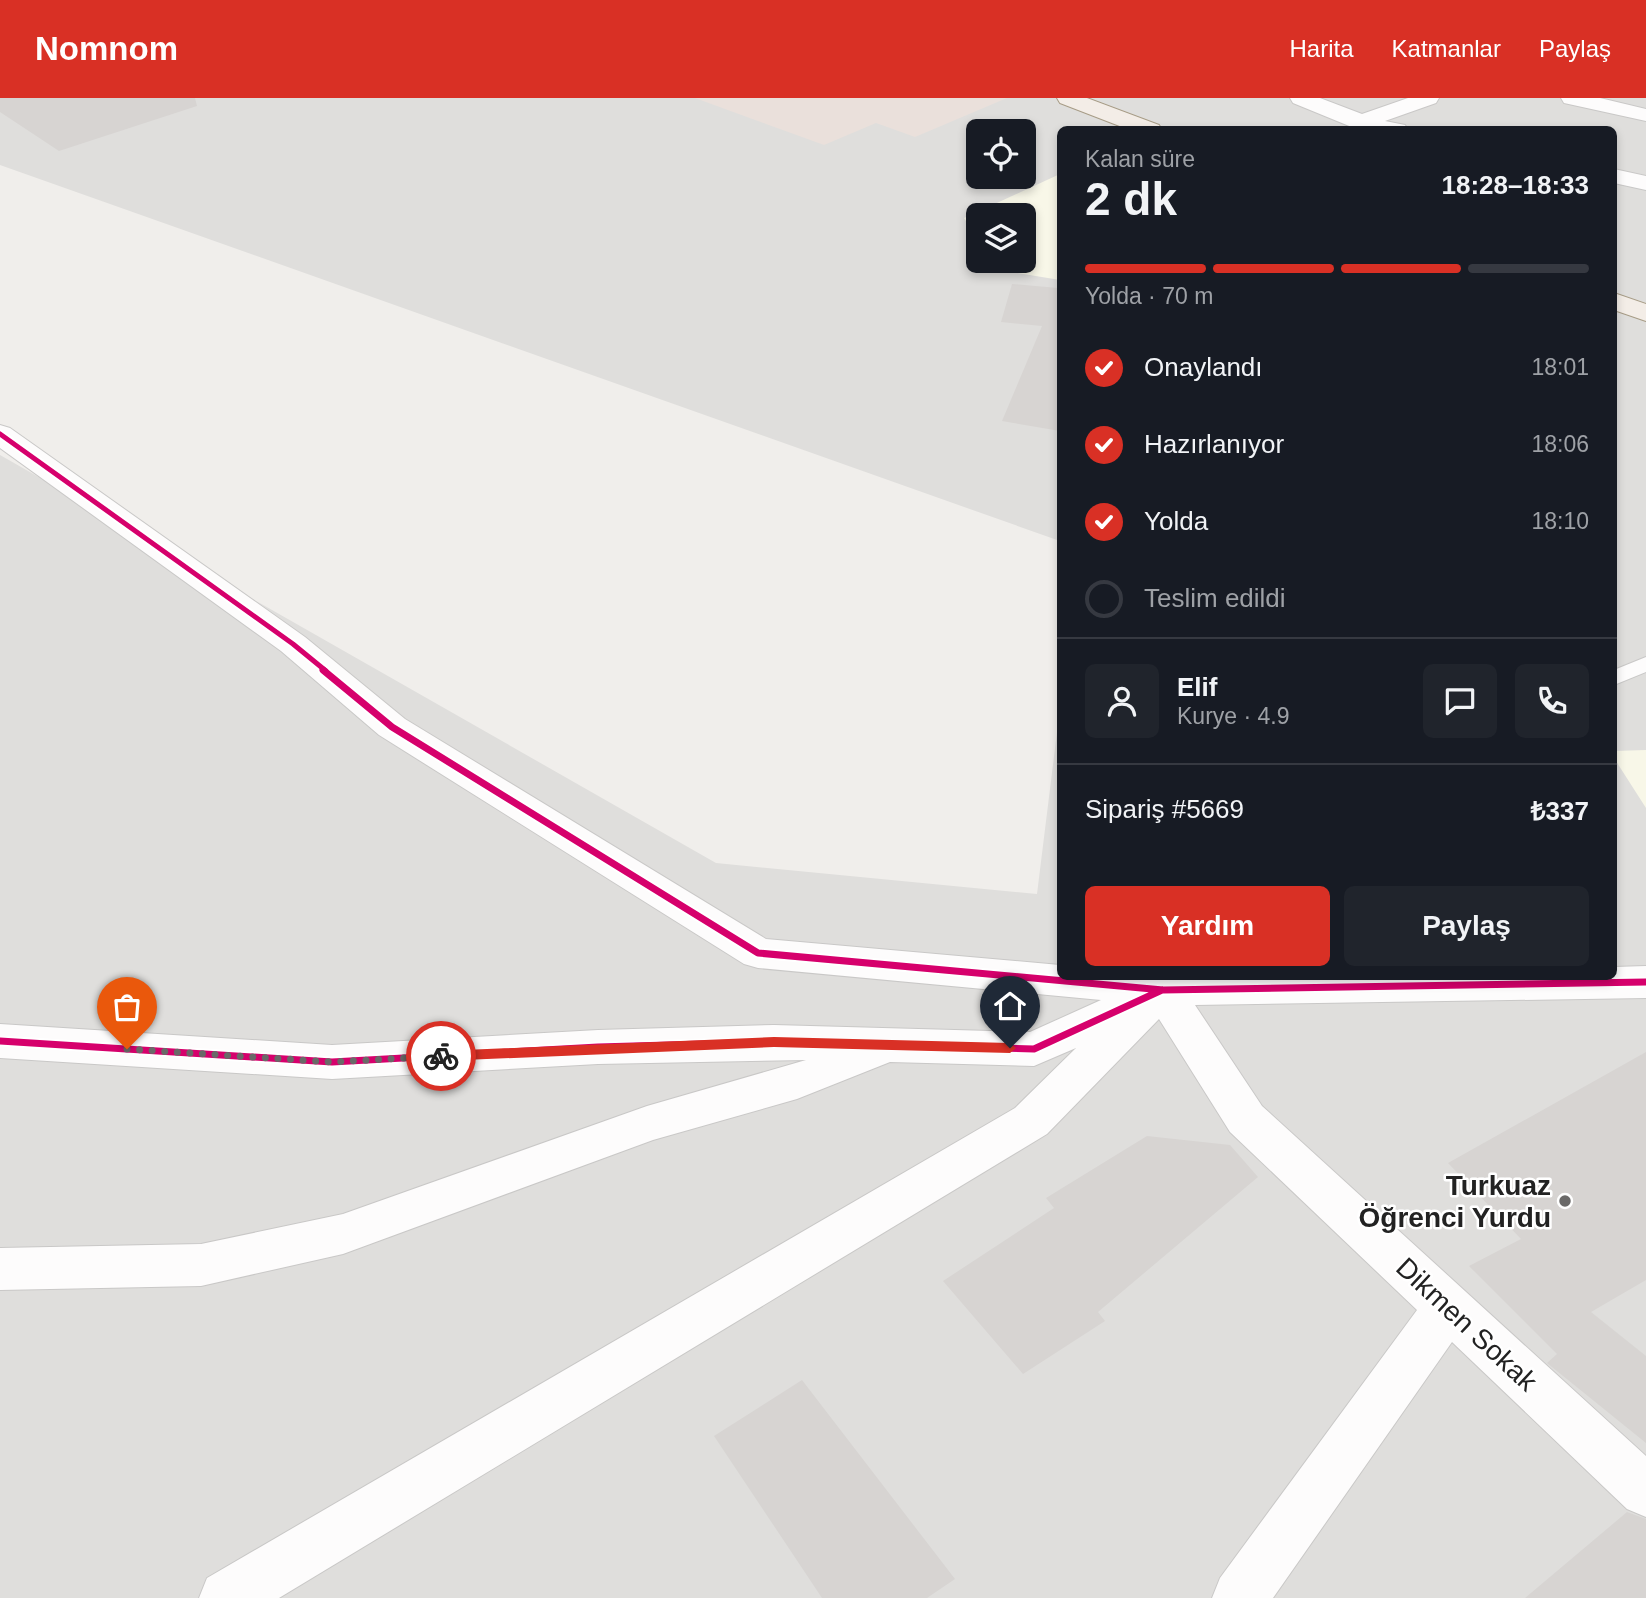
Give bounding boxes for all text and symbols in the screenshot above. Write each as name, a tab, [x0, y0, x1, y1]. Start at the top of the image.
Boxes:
text: Nomnom	[35, 30, 178, 67]
text: Harita	[1290, 35, 1354, 62]
text: Katmanlar	[1392, 35, 1501, 62]
text: Paylaş	[1539, 35, 1611, 62]
map controls	[966, 119, 1036, 273]
button: locate	[966, 119, 1036, 189]
text: Kalan süre	[1085, 146, 1195, 172]
text: 18:28–18:33	[1442, 170, 1589, 200]
text: 2 dk	[1085, 173, 1177, 225]
button: layers	[966, 203, 1036, 273]
text: Yolda · 70 m	[1085, 283, 1213, 309]
icon: check	[1085, 349, 1123, 387]
text: Onaylandı	[1144, 352, 1263, 382]
text: 18:01	[1531, 354, 1589, 380]
icon: check	[1085, 426, 1123, 464]
text: Hazırlanıyor	[1144, 429, 1284, 459]
text: 18:06	[1531, 431, 1589, 457]
icon: check	[1085, 503, 1123, 541]
text: Yolda	[1144, 506, 1208, 536]
text: 18:10	[1531, 508, 1589, 534]
text: Teslim edildi	[1144, 583, 1286, 613]
button: person	[1085, 664, 1159, 738]
button: chat	[1423, 664, 1497, 738]
button: phone	[1515, 664, 1589, 738]
text: Elif	[1177, 672, 1217, 702]
text: Kurye · 4.9	[1177, 703, 1290, 729]
text: Sipariş #5669	[1085, 794, 1244, 824]
text: ₺337	[1531, 796, 1589, 826]
button: Yardım	[1085, 886, 1330, 966]
button: Paylaş	[1344, 886, 1589, 966]
pin	[980, 976, 1040, 1048]
pin	[97, 977, 157, 1049]
icon: home	[991, 987, 1029, 1025]
icon: bag	[108, 988, 146, 1026]
courier	[406, 1021, 476, 1091]
icon: bike	[422, 1037, 460, 1075]
place label: Turkuaz Öğrenci Yurdu	[1359, 1170, 1551, 1233]
marker: Turkuaz Öğrenci Yurdu	[1557, 1193, 1573, 1209]
street label: Dikmen Sokak	[1390, 1251, 1544, 1398]

